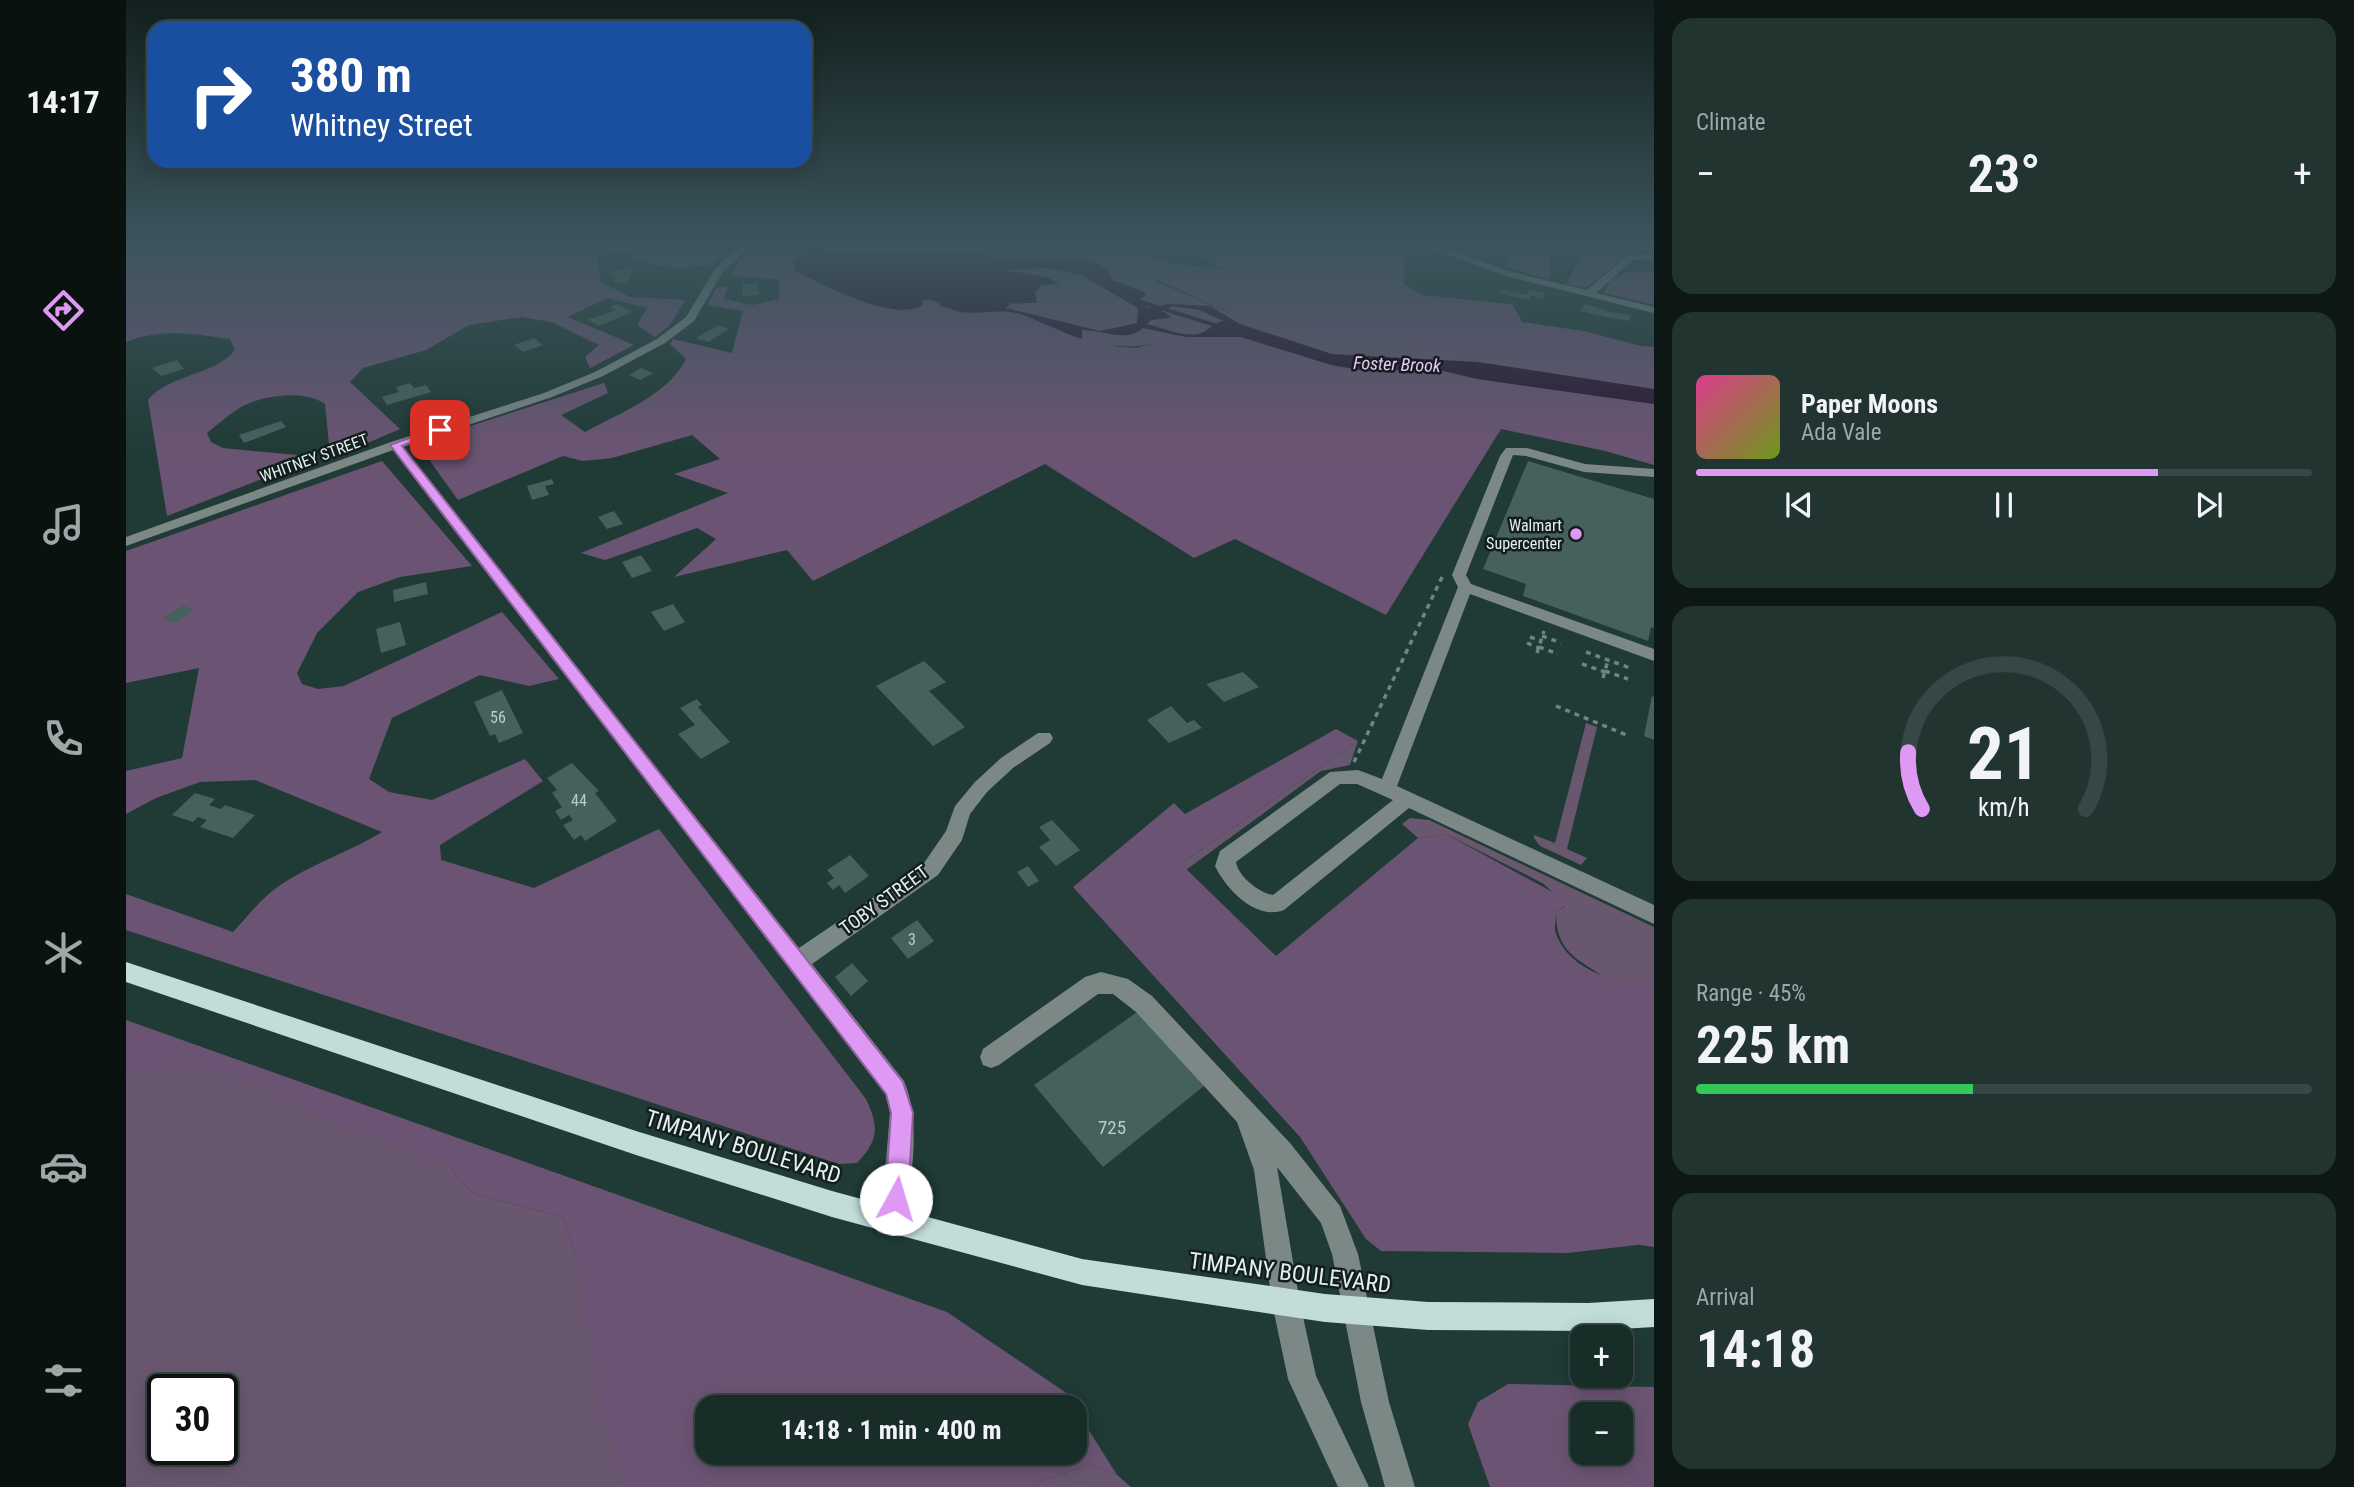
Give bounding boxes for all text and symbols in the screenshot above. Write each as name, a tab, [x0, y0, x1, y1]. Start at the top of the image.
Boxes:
text: 380 m	[290, 47, 412, 104]
icon: right	[175, 49, 266, 140]
text: 14:17	[26, 83, 100, 121]
text: Whitney Street	[290, 106, 473, 144]
text: Climate	[1696, 109, 1766, 136]
text: 23°	[1968, 144, 2040, 205]
text: −	[1696, 152, 1715, 196]
text: +	[2293, 152, 2312, 196]
icon: directions	[39, 286, 88, 335]
water label: Foster Brook	[1353, 352, 1442, 376]
text: Paper Moons	[1801, 389, 1938, 419]
pin	[410, 400, 470, 460]
icon: arrive	[421, 411, 459, 449]
text: Ada Vale	[1801, 419, 1881, 446]
street label: WHITNEY STREET	[257, 430, 371, 486]
icon: previous	[1780, 486, 1818, 524]
icon: pause	[1985, 486, 2023, 524]
icon: next	[2190, 486, 2228, 524]
icon: music	[39, 500, 88, 549]
place label: Walmart Supercenter	[1486, 516, 1562, 553]
marker: Walmart Supercenter	[1568, 526, 1584, 542]
house number: 56	[490, 708, 506, 727]
text: 21	[1967, 712, 2041, 798]
icon: phone	[39, 714, 88, 763]
house number: 44	[571, 791, 587, 810]
text: km/h	[1978, 793, 2030, 822]
street label: TOBY STREET	[835, 860, 933, 940]
icon: climate	[39, 928, 88, 977]
house number: 3	[908, 930, 916, 949]
text: Range · 45%	[1696, 980, 1806, 1007]
text: 225 km	[1696, 1015, 1850, 1076]
street label: TIMPANY BOULEVARD	[642, 1104, 844, 1190]
house number: 725	[1098, 1116, 1126, 1139]
icon: car	[39, 1142, 88, 1191]
position arrow	[859, 1162, 933, 1236]
street label: TIMPANY BOULEVARD	[1188, 1247, 1392, 1299]
text: Arrival	[1696, 1284, 1755, 1311]
text: 14:18	[1696, 1319, 1815, 1380]
map controls	[1570, 1325, 1633, 1465]
button: +	[1570, 1325, 1633, 1388]
icon: filters	[39, 1356, 88, 1405]
speed limit sign: 30	[147, 1374, 238, 1465]
button: −	[1570, 1402, 1633, 1465]
text: 14:18 · 1 min · 400 m	[781, 1415, 1001, 1445]

